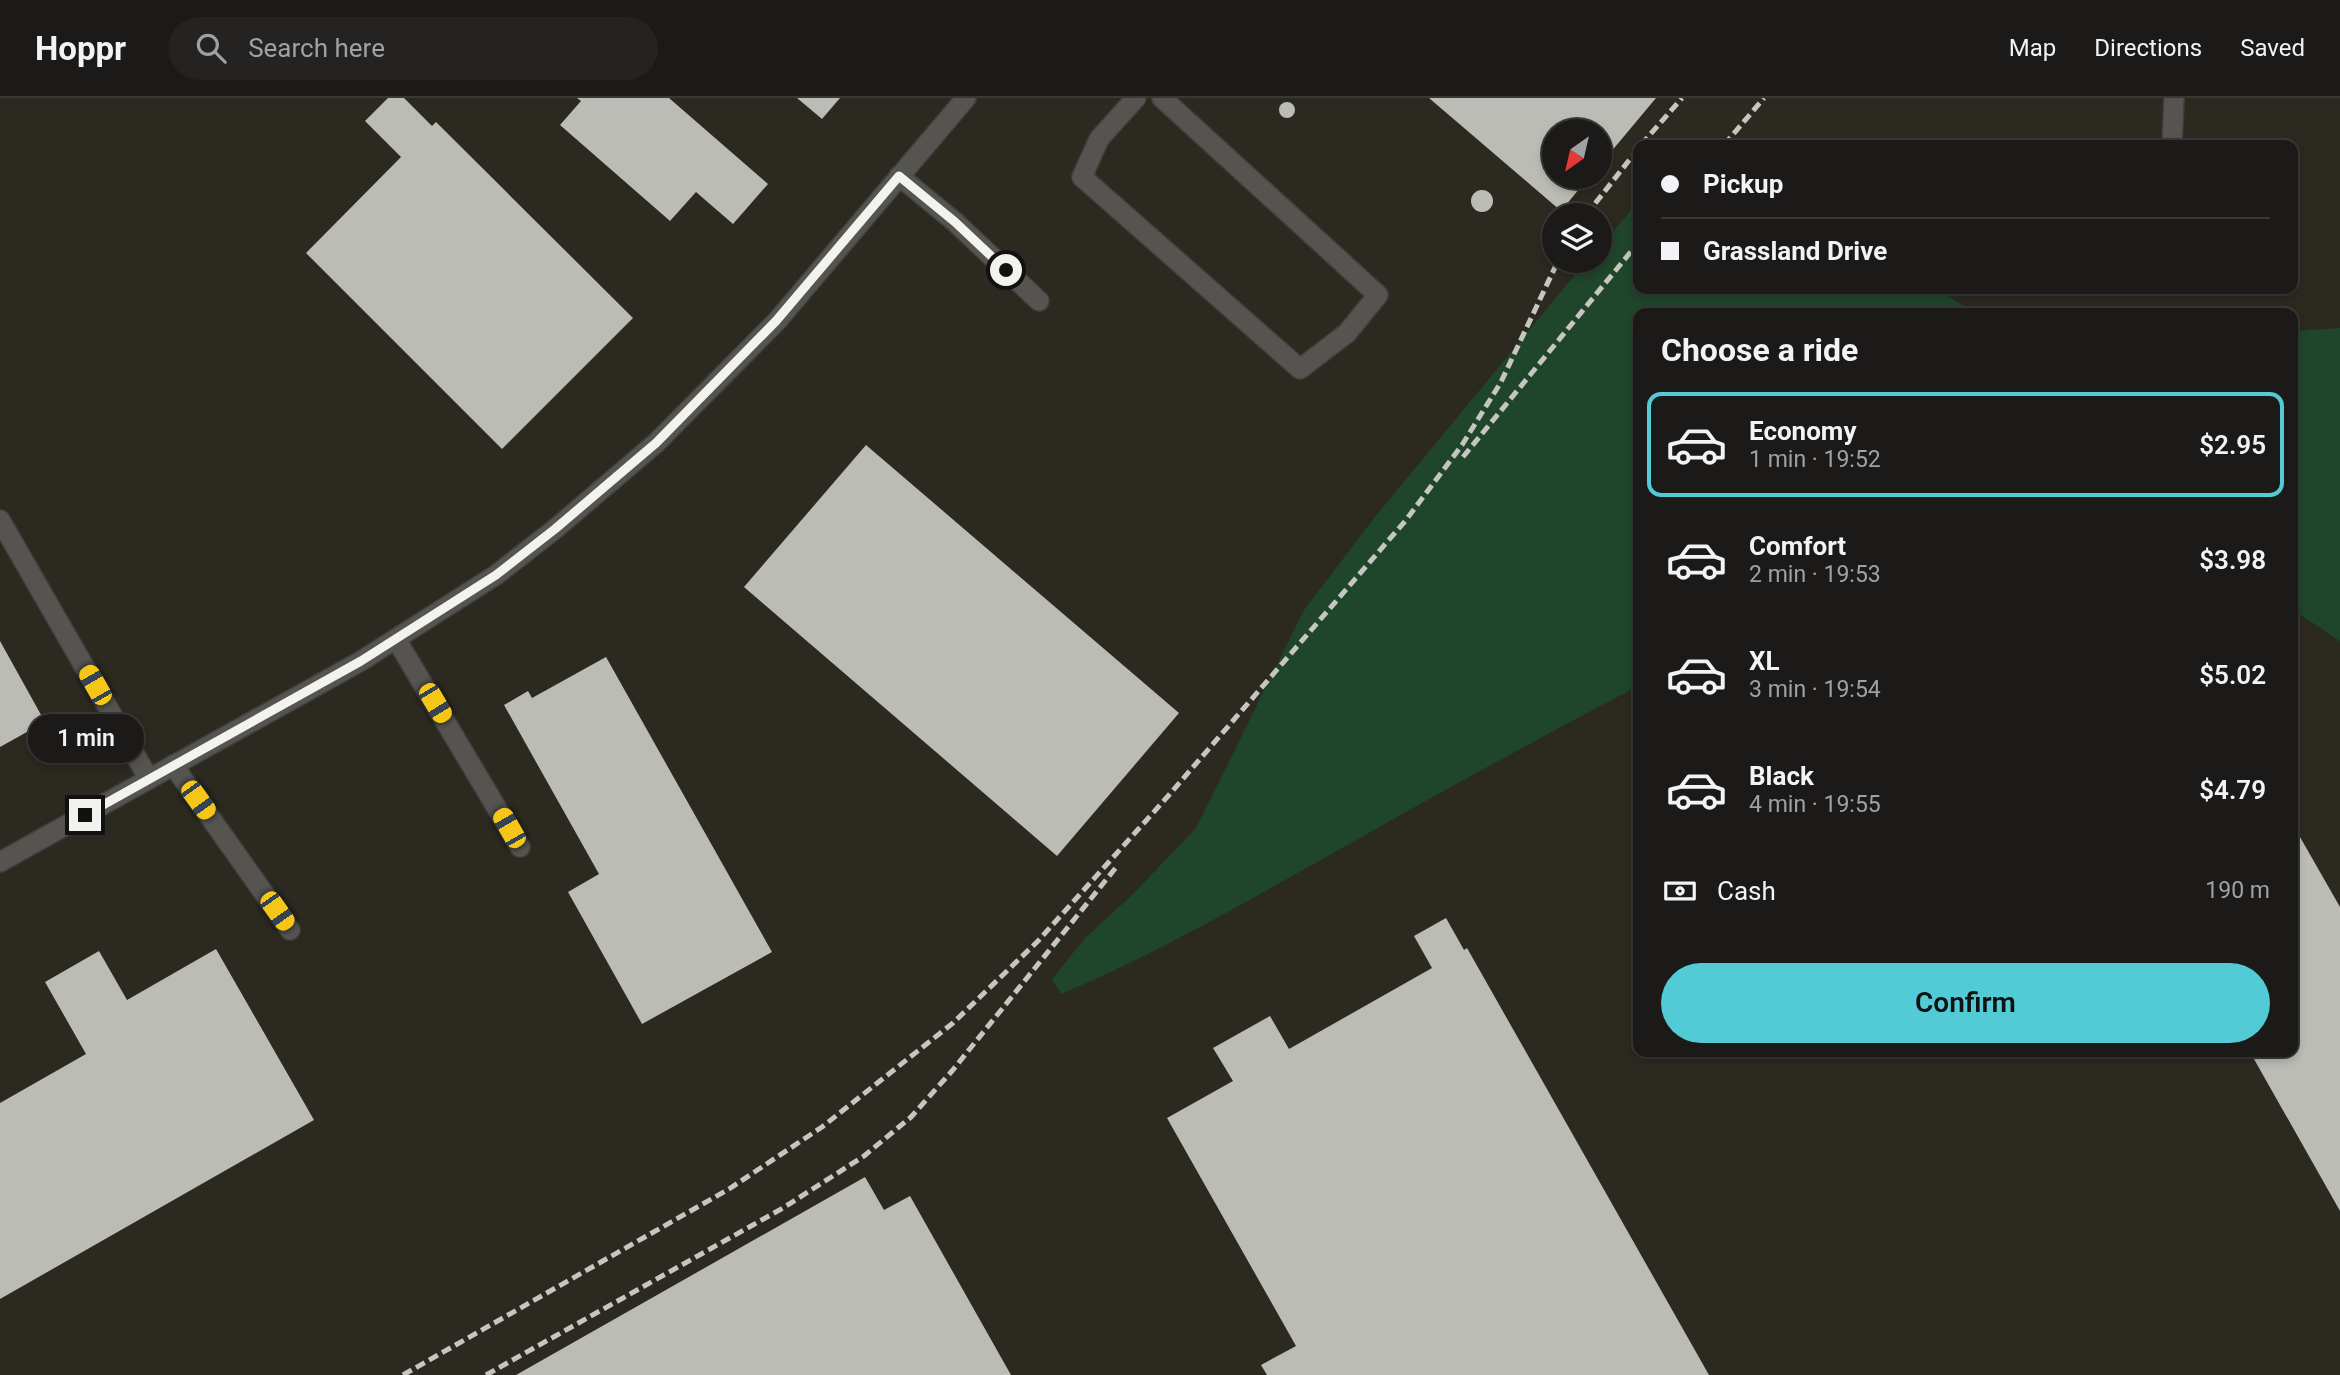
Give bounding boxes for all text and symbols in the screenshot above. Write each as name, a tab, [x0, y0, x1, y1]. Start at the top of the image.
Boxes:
search box	[168, 17, 658, 80]
text: Hoppr	[35, 29, 126, 68]
icon: search	[192, 29, 230, 67]
text: Search here	[248, 33, 385, 63]
text: Map	[2009, 34, 2056, 62]
text: Directions	[2094, 34, 2202, 62]
text: Saved	[2240, 34, 2305, 62]
north arrow	[1542, 119, 1612, 189]
map controls	[1542, 119, 1612, 273]
text: Pickup	[1703, 169, 1783, 199]
button: layers	[1542, 203, 1612, 273]
text: Grassland Drive	[1703, 236, 1887, 266]
route start	[990, 254, 1022, 286]
text: Choose a ride	[1661, 331, 1858, 369]
icon: car	[1665, 413, 1728, 476]
text: Economy	[1749, 416, 1856, 446]
text: $2.95	[2199, 430, 2266, 460]
text: 1 min · 19:52	[1749, 446, 1881, 473]
icon: car	[1665, 528, 1728, 591]
text: Comfort	[1749, 531, 1846, 561]
text: $3.98	[2199, 545, 2266, 575]
text: 2 min · 19:53	[1749, 561, 1881, 588]
icon: car	[1665, 643, 1728, 706]
text: XL	[1749, 646, 1780, 676]
text: $5.02	[2199, 660, 2266, 690]
car	[76, 662, 115, 708]
text: 3 min · 19:54	[1749, 676, 1881, 703]
car	[416, 680, 455, 726]
callout: 1 min	[27, 714, 143, 762]
text: 1 min	[57, 725, 115, 752]
icon: car	[1665, 758, 1728, 821]
text: Black	[1749, 761, 1814, 791]
text: $4.79	[2199, 775, 2266, 805]
car	[178, 777, 219, 823]
text: 4 min · 19:55	[1749, 791, 1881, 818]
route end	[69, 799, 101, 831]
car	[490, 805, 529, 851]
icon: cash	[1661, 872, 1699, 910]
text: Cash	[1717, 876, 1776, 906]
text: 190 m	[2205, 877, 2270, 904]
car	[257, 888, 298, 934]
button: Confirm	[1661, 963, 2270, 1043]

